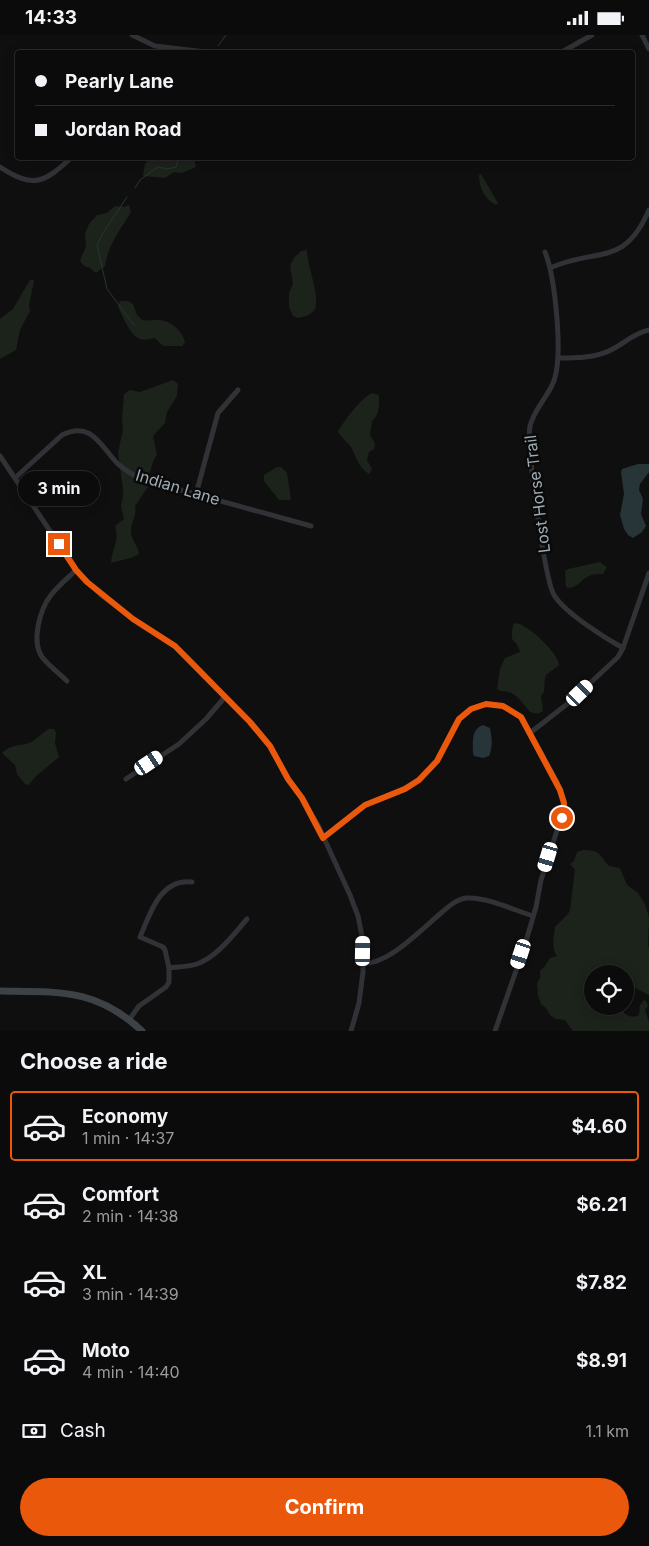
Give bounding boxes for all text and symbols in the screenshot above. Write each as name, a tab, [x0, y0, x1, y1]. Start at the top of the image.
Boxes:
text: 14:33	[25, 6, 77, 29]
text: Pearly Lane	[65, 70, 174, 93]
text: Jordan Road	[65, 118, 181, 141]
street label: Lost Horse Trail	[520, 434, 554, 554]
street label: Indian Lane	[133, 465, 223, 509]
callout: 3 min	[18, 471, 100, 507]
text: 3 min	[37, 478, 81, 498]
route end	[48, 533, 70, 555]
car	[563, 677, 596, 709]
car	[132, 748, 165, 778]
route start	[551, 807, 573, 829]
car	[536, 840, 559, 874]
car	[355, 936, 370, 966]
car	[509, 937, 532, 971]
map controls	[584, 965, 634, 1015]
button: locate	[584, 965, 634, 1015]
text: Choose a ride	[20, 1048, 168, 1074]
icon: car	[22, 1104, 67, 1149]
text: Economy	[82, 1105, 168, 1128]
text: $4.60	[571, 1115, 627, 1138]
text: 1 min · 14:37	[82, 1128, 174, 1148]
icon: car	[22, 1182, 67, 1227]
text: Comfort	[82, 1183, 159, 1206]
text: $6.21	[576, 1193, 627, 1216]
text: 2 min · 14:38	[82, 1206, 178, 1226]
icon: car	[22, 1260, 67, 1305]
text: XL	[82, 1261, 107, 1284]
text: $7.82	[576, 1271, 627, 1294]
text: 3 min · 14:39	[82, 1284, 179, 1304]
icon: car	[22, 1338, 67, 1383]
text: Moto	[82, 1339, 130, 1362]
text: $8.91	[576, 1349, 627, 1372]
text: 4 min · 14:40	[82, 1362, 180, 1382]
icon: cash	[20, 1417, 48, 1445]
text: Cash	[60, 1419, 106, 1442]
text: 1.1 km	[585, 1421, 629, 1441]
button: Confirm	[20, 1478, 629, 1536]

